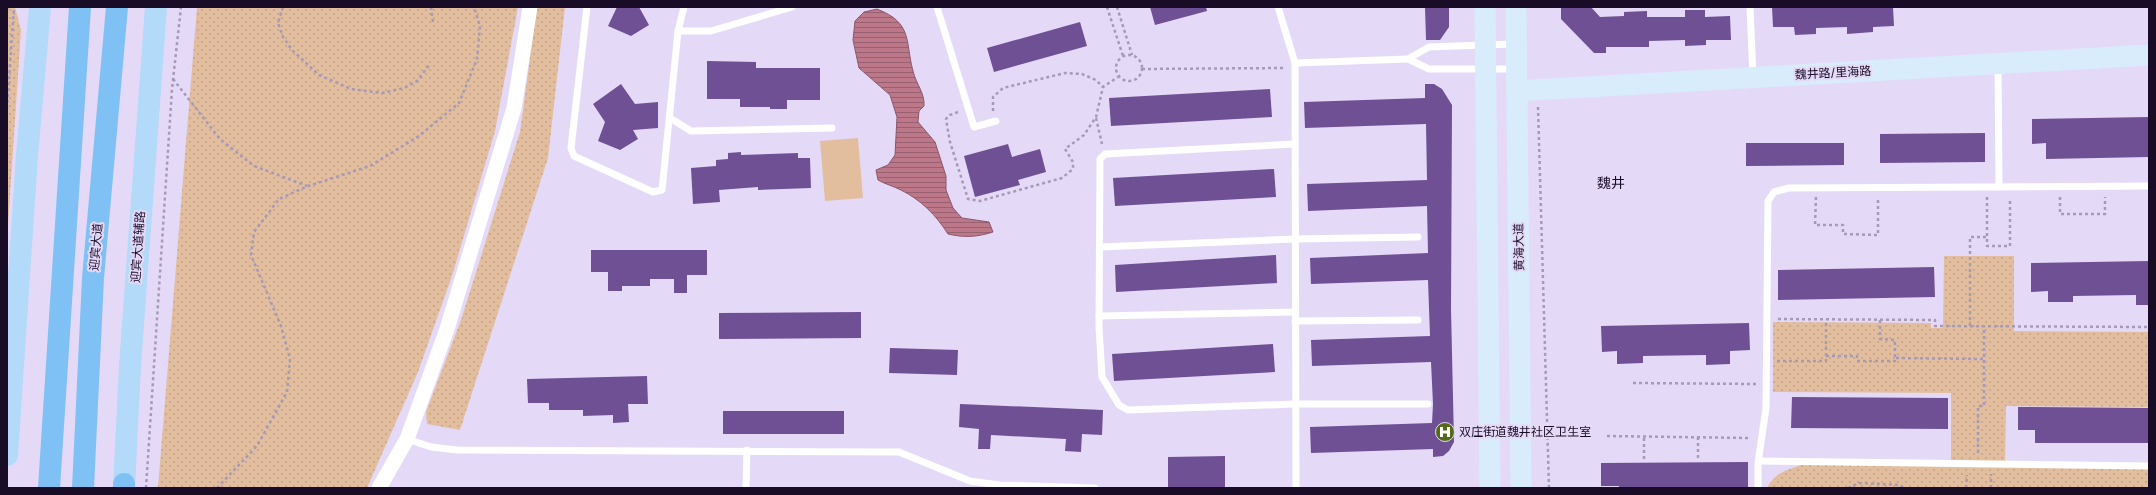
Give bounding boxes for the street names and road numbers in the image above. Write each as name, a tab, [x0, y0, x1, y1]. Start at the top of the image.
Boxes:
street label: 魏井路/里海路	[1794, 63, 1872, 83]
street label: 迎宾大道辅路	[128, 211, 148, 283]
street label: 迎宾大道	[86, 222, 106, 272]
street label: 黄海大道	[1511, 223, 1527, 271]

